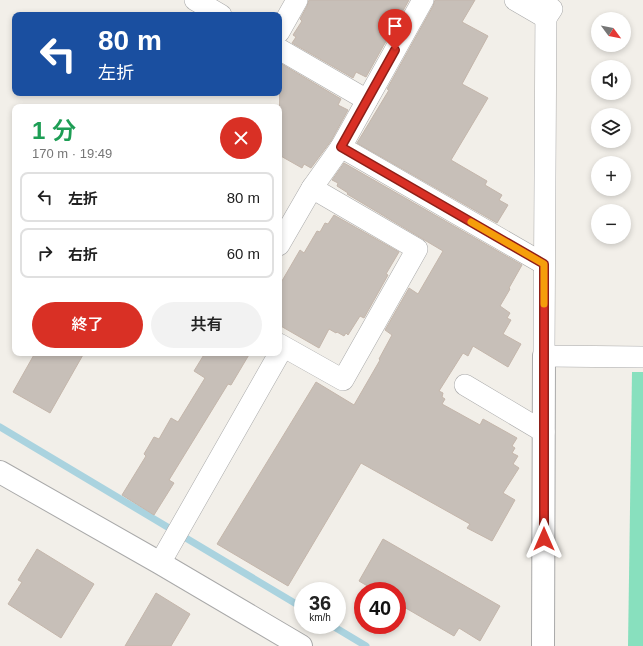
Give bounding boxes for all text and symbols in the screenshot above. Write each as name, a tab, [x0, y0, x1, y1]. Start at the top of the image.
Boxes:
pin	[378, 9, 412, 50]
north arrow	[591, 12, 631, 52]
map controls	[591, 12, 631, 244]
icon: arrive	[384, 15, 406, 37]
text: 80 m	[98, 25, 162, 56]
icon: left	[32, 28, 84, 80]
button: sound	[591, 60, 631, 100]
text: 左折	[98, 63, 134, 83]
button: layers	[591, 108, 631, 148]
text: 1 分	[32, 117, 76, 144]
button: close	[220, 117, 262, 159]
text: 170 m · 19:49	[32, 146, 112, 161]
button: +	[591, 156, 631, 196]
icon: left	[34, 186, 56, 208]
text: 80 m	[227, 189, 260, 206]
text: 左折	[68, 190, 98, 207]
button: −	[591, 204, 631, 244]
icon: right	[34, 242, 56, 264]
text: 60 m	[227, 245, 260, 262]
text: 右折	[68, 246, 98, 263]
button: 終了	[32, 302, 143, 348]
button: 共有	[151, 302, 262, 348]
position arrow	[523, 518, 565, 560]
speed limit sign: 40	[354, 582, 406, 634]
text: 36	[309, 592, 331, 614]
text: km/h	[309, 612, 331, 623]

